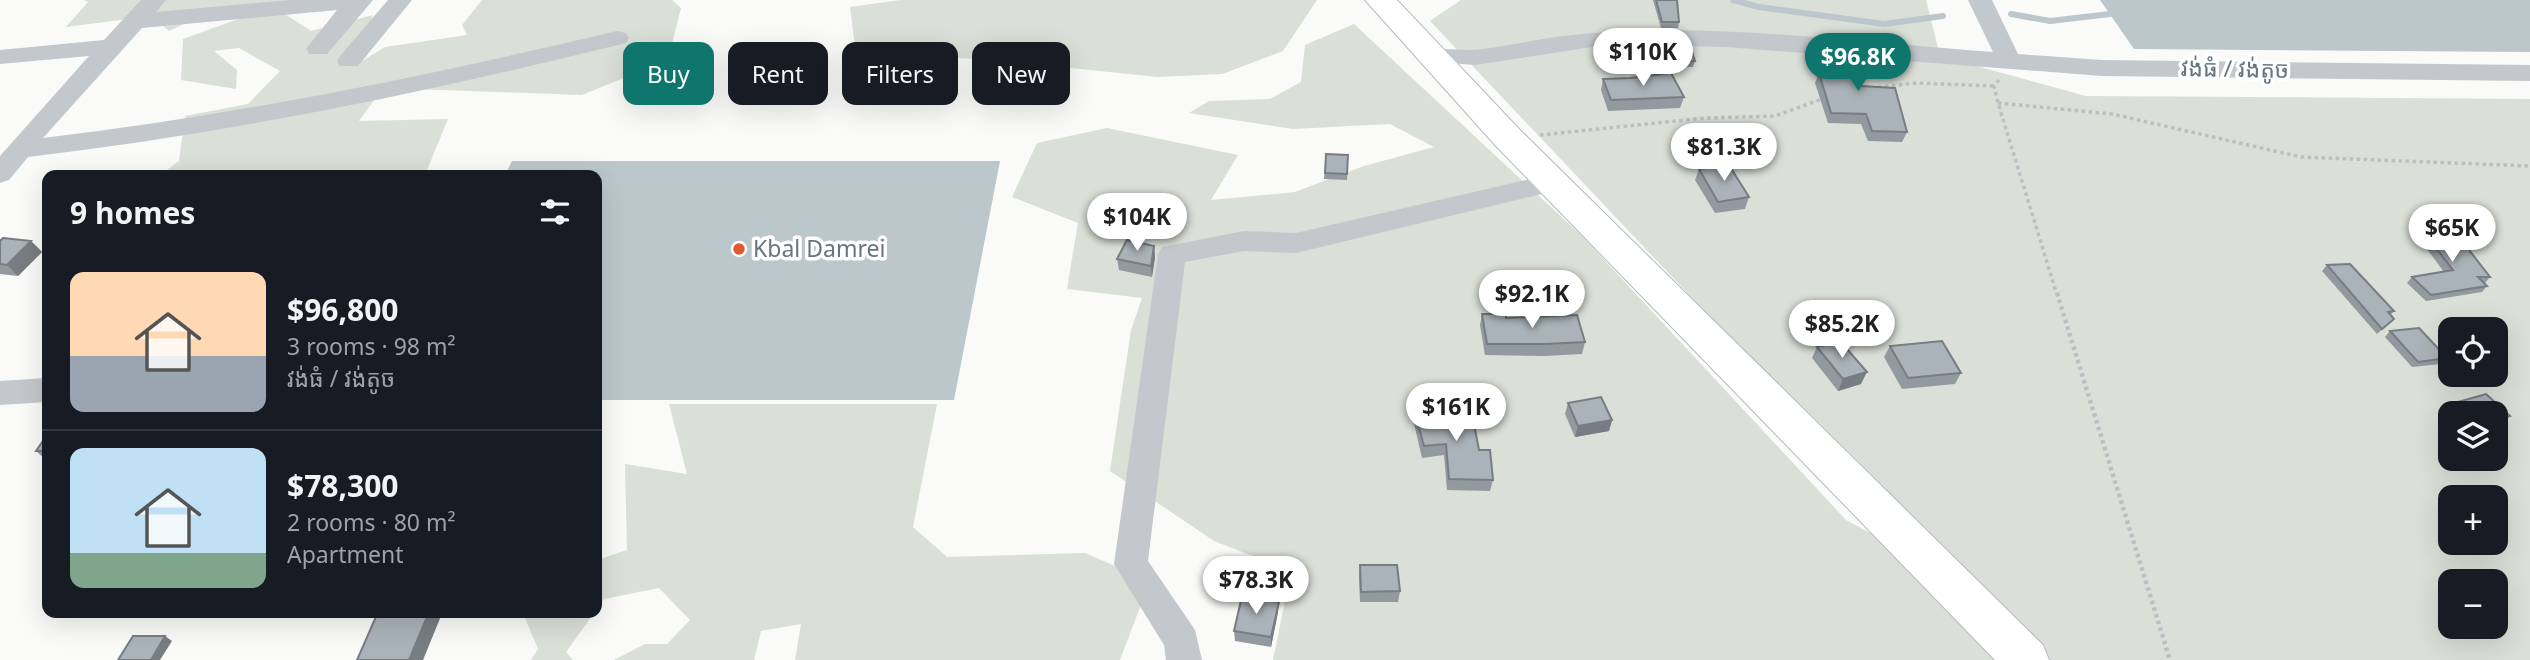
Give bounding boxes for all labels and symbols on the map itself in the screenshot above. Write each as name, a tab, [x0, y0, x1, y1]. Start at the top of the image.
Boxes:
pin: $110K	[1594, 28, 1692, 88]
pin: $96.8K	[1801, 34, 1915, 93]
street label: វង់ធំ / វង់តូច	[2181, 51, 2289, 86]
pin: $81.3K	[1667, 124, 1781, 183]
pin: $104K	[1088, 194, 1186, 253]
pin: $65K	[2411, 204, 2493, 264]
place label: Kbal Damrei	[753, 232, 885, 264]
marker: Kbal Damrei	[731, 241, 747, 257]
pin: $92.1K	[1475, 270, 1589, 330]
pin: $85.2K	[1785, 300, 1899, 360]
pin: $161K	[1407, 384, 1505, 443]
pin: $78.3K	[1199, 556, 1313, 616]

